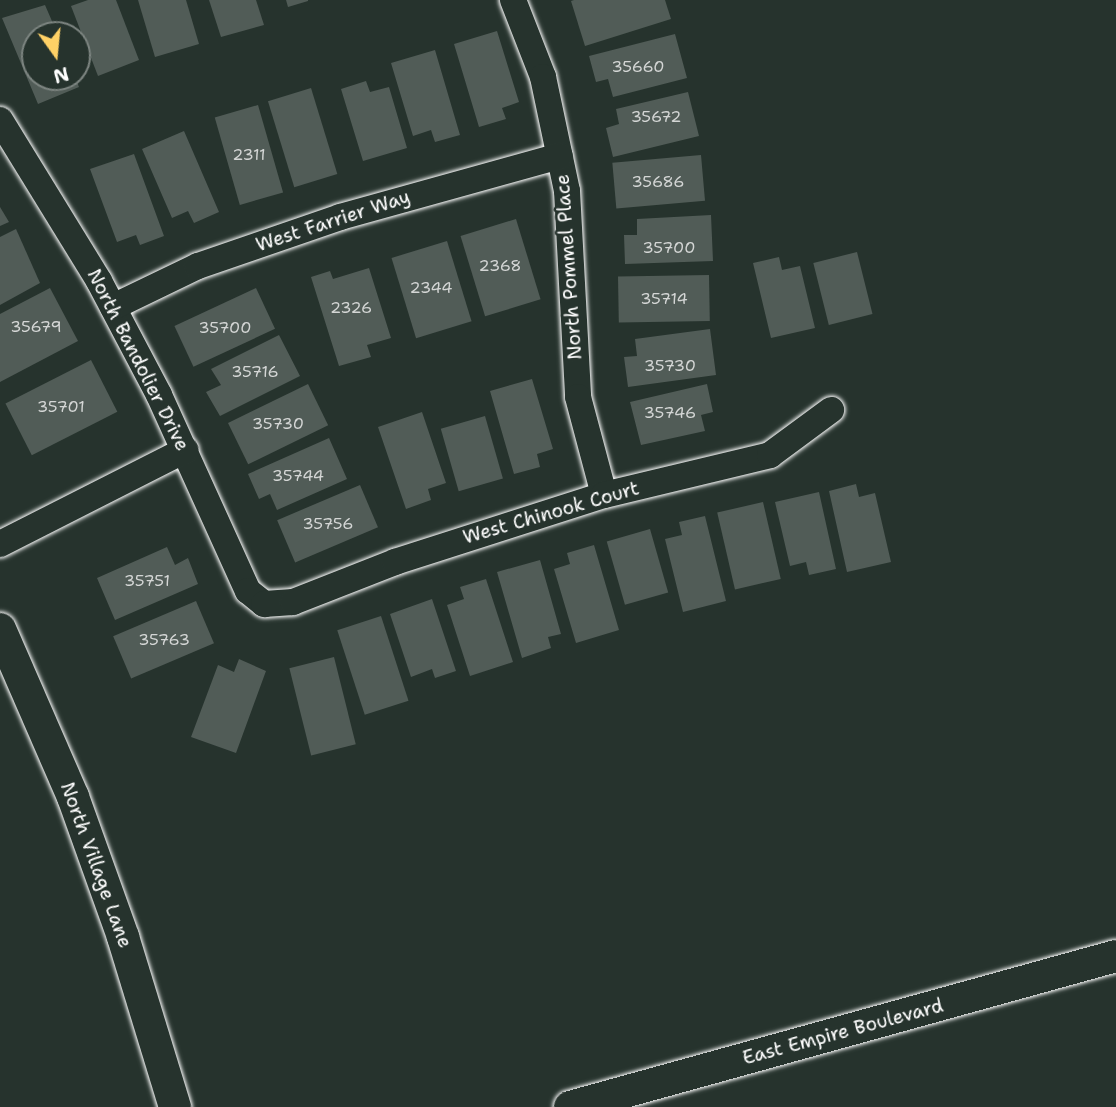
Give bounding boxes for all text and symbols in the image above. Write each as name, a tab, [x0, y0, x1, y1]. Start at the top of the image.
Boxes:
north arrow	[21, 21, 91, 91]
house number: 35660	[611, 57, 665, 77]
text: N	[51, 61, 72, 89]
house number: 35672	[631, 107, 681, 127]
house number: 2311	[232, 145, 266, 165]
house number: 35686	[632, 172, 684, 192]
street label: North Pommel Place	[551, 173, 587, 361]
street label: West Farrier Way	[253, 185, 413, 257]
house number: 35700	[643, 238, 695, 258]
house number: 2368	[479, 256, 521, 276]
street label: North Bandolier Drive	[82, 265, 194, 455]
house number: 2344	[410, 278, 452, 298]
house number: 35714	[640, 289, 688, 309]
house number: 2326	[330, 298, 372, 318]
house number: 35679	[10, 317, 62, 337]
house number: 35700	[199, 318, 251, 338]
house number: 35730	[644, 356, 696, 376]
house number: 35716	[231, 362, 279, 382]
house number: 35701	[37, 397, 85, 417]
house number: 35746	[644, 403, 696, 423]
house number: 35730	[252, 414, 304, 434]
house number: 35744	[272, 466, 324, 486]
street label: West Chinook Court	[460, 477, 642, 549]
house number: 35756	[302, 514, 354, 534]
house number: 35751	[124, 571, 170, 591]
house number: 35763	[138, 630, 190, 650]
street label: North Village Lane	[55, 779, 137, 951]
street label: East Empire Boulevard	[740, 994, 946, 1070]

